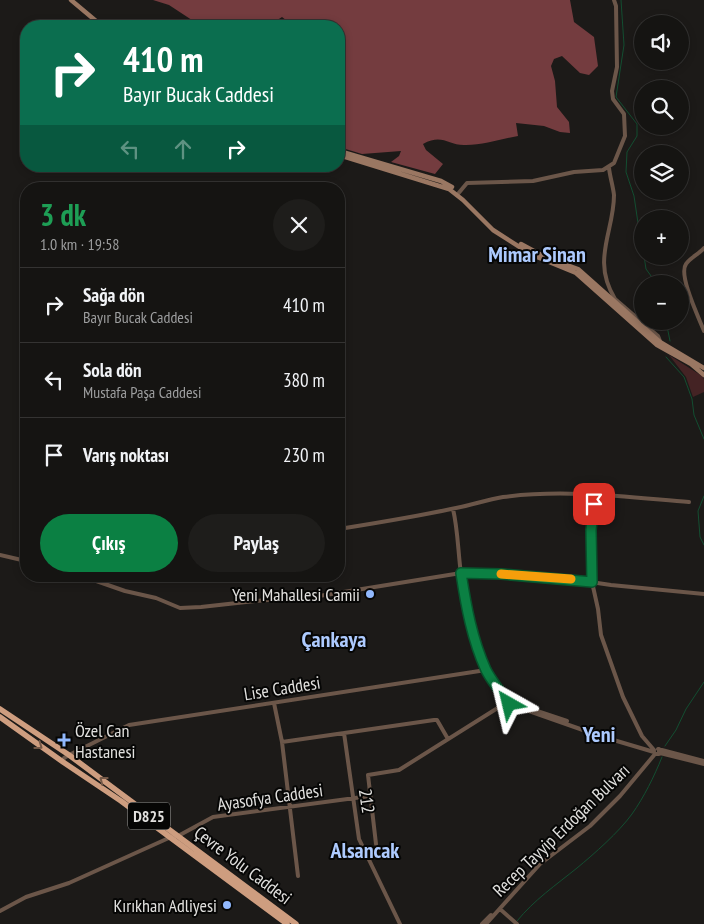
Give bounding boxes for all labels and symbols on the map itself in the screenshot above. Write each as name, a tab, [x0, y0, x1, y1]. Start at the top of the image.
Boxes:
district label: Mimar Sinan	[488, 240, 586, 268]
pin	[573, 483, 615, 525]
place label: Yeni Mahallesi Camii	[232, 583, 360, 606]
marker: Yeni Mahallesi Camii	[364, 588, 376, 600]
district label: Çankaya	[302, 625, 366, 653]
street label: Lise Caddesi	[242, 671, 322, 705]
position arrow	[482, 677, 534, 729]
place label: Özel Can Hastanesi	[75, 719, 135, 763]
district label: Yeni	[581, 720, 616, 748]
marker: Özel Can Hastanesi	[57, 733, 71, 747]
one-way arrow	[33, 740, 42, 748]
street label: Recep Tayyip Erdoğan Bulvarı	[488, 759, 634, 901]
one-way arrow	[99, 777, 109, 786]
street label: Ayasofya Caddesi	[216, 778, 324, 816]
street label: 212	[354, 787, 380, 815]
road number: D825	[128, 802, 170, 829]
street label: Çevre Yolu Caddesi	[190, 821, 296, 909]
district label: Alsancak	[330, 836, 400, 864]
place label: Kırıkhan Adliyesi	[113, 894, 217, 917]
marker: Kırıkhan Adliyesi	[221, 899, 233, 911]

